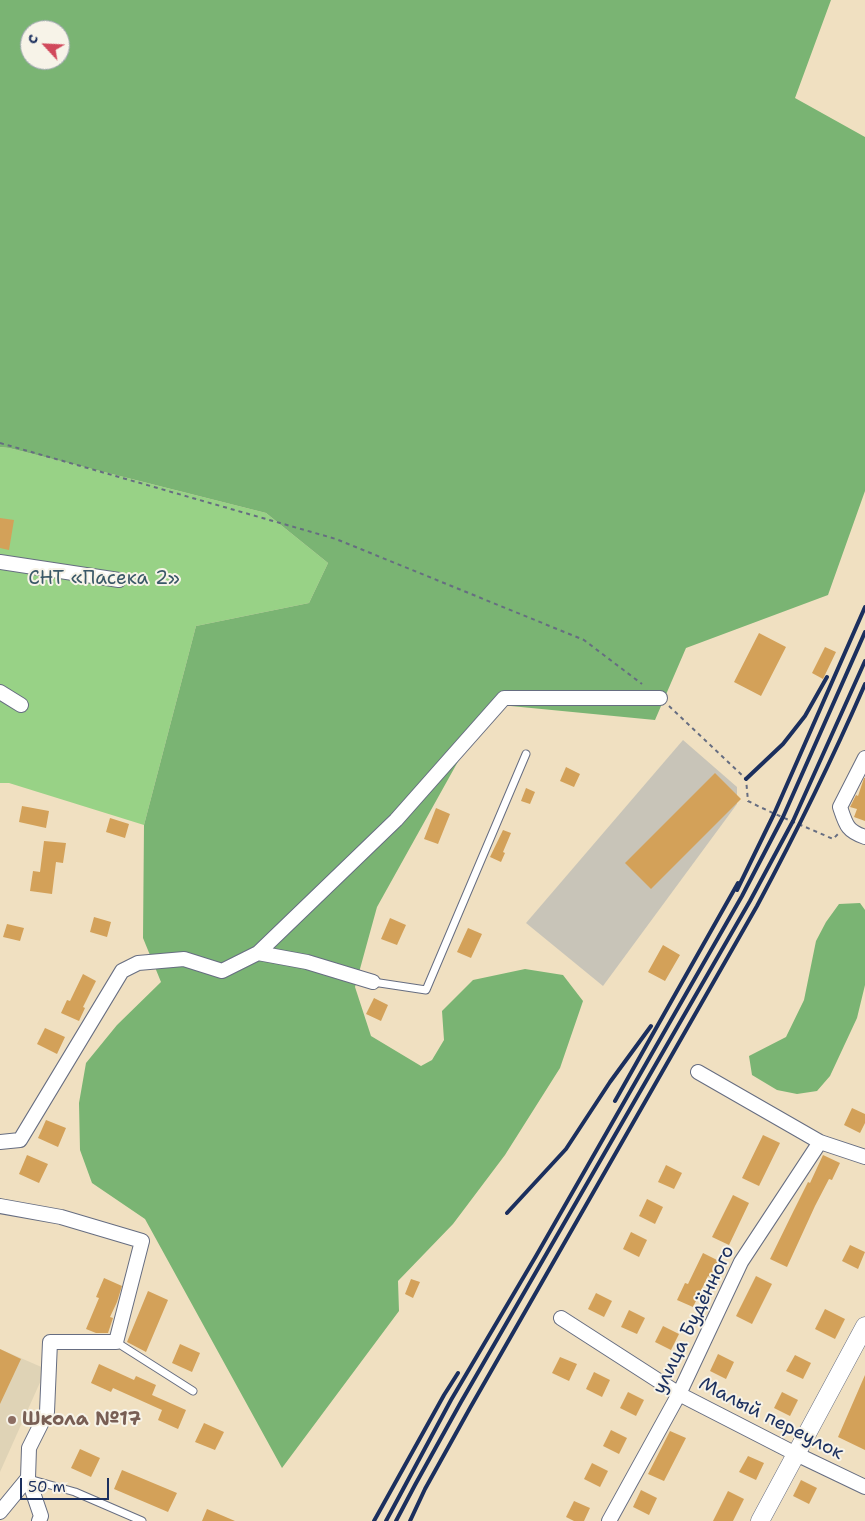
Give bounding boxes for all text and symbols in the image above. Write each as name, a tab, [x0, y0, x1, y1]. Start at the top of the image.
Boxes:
north arrow	[20, 20, 70, 70]
text: С	[22, 31, 42, 47]
park label: СНТ «Пасека 2»	[28, 568, 180, 590]
street label: улица Будённого	[648, 1242, 740, 1398]
street label: Малый переулок	[695, 1373, 847, 1465]
place label: Школа №17	[22, 1409, 141, 1431]
marker: Школа №17	[6, 1414, 18, 1426]
scale bar	[22, 1468, 111, 1500]
text: 50 m	[28, 1477, 66, 1497]

